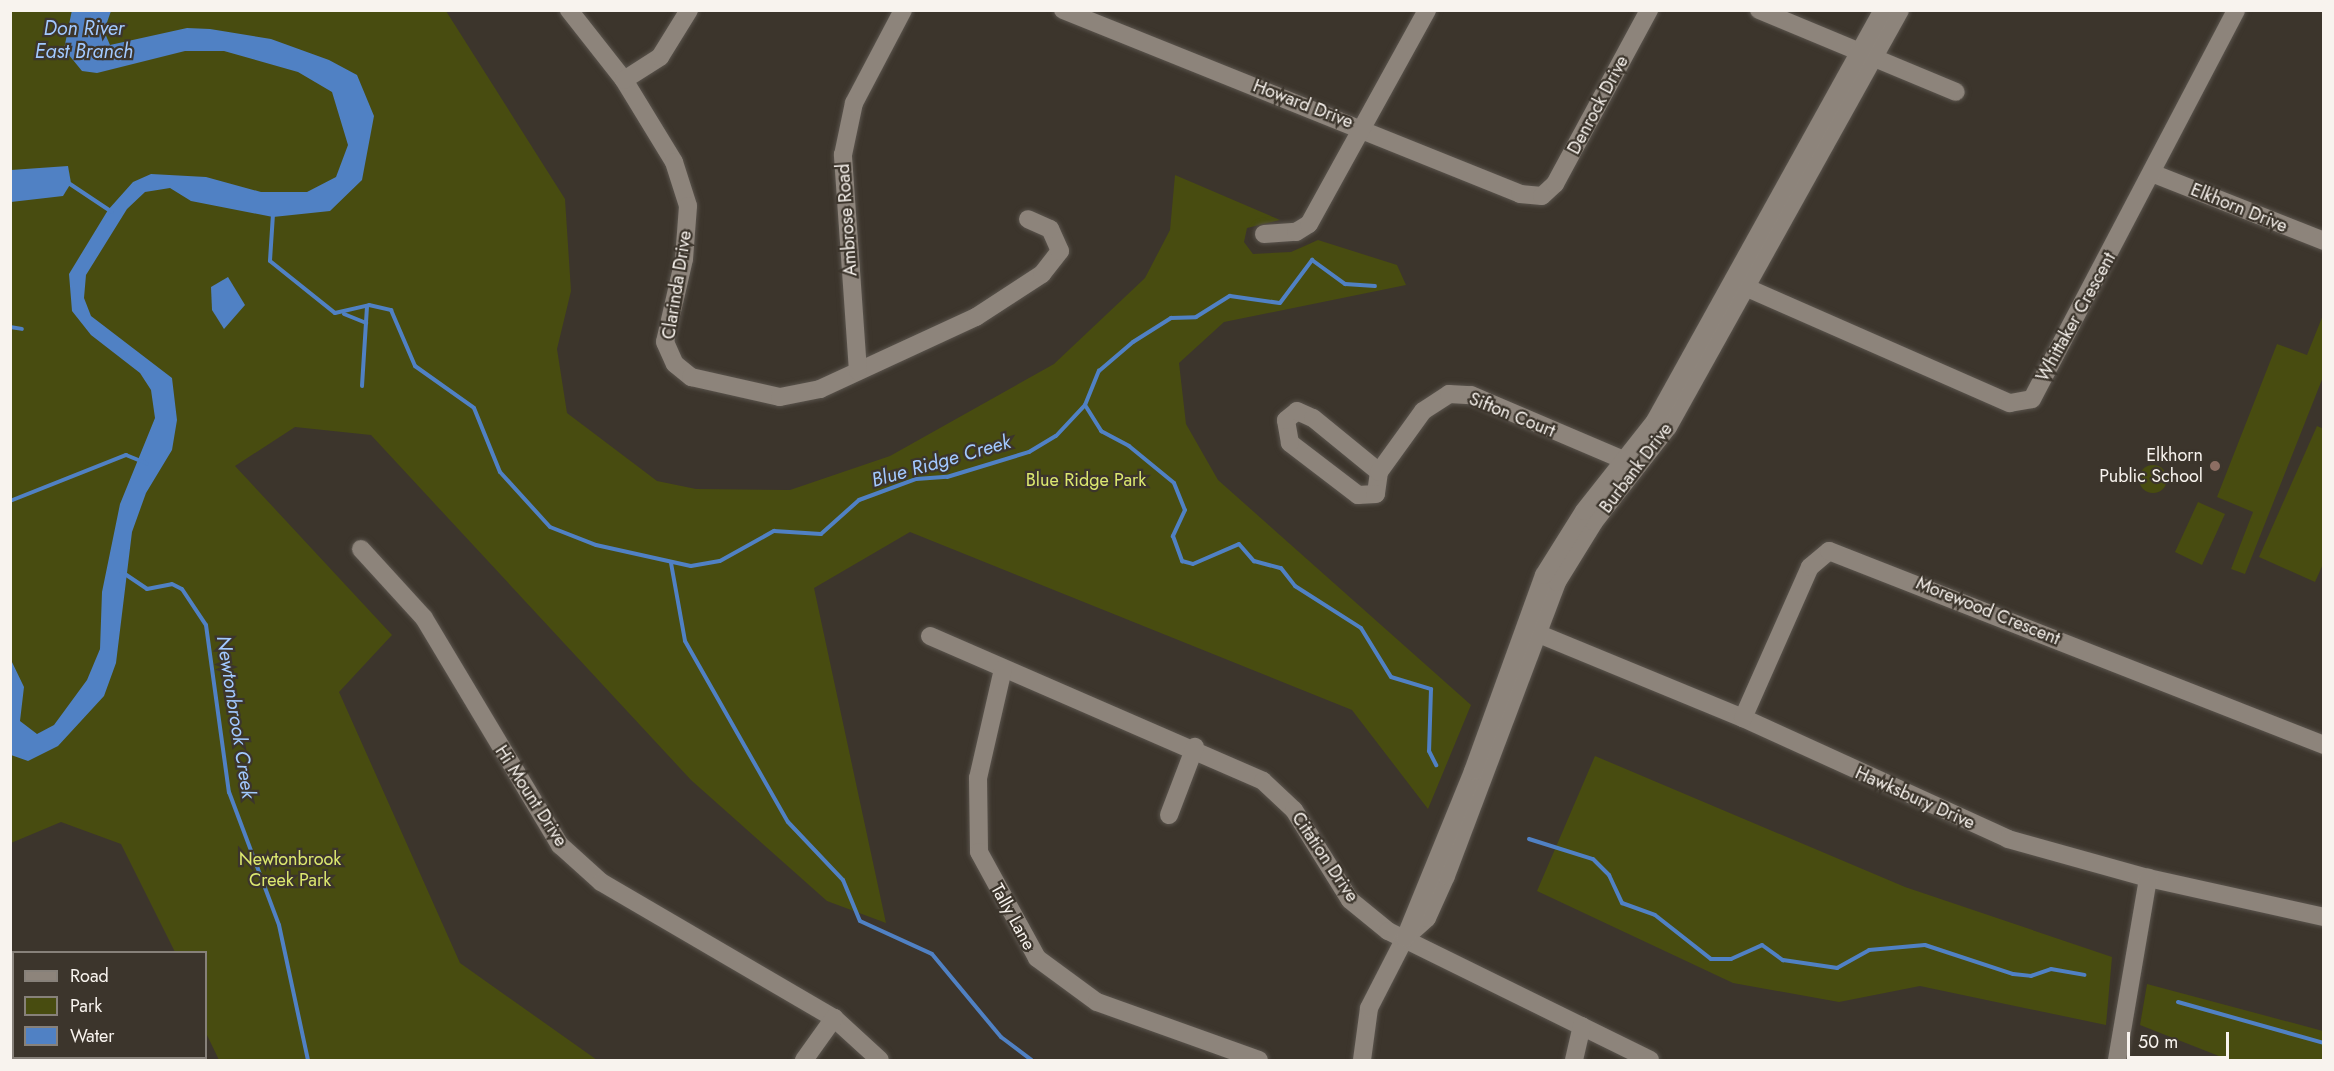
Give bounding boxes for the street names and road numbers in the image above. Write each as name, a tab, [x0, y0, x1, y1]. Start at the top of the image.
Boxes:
street label: Denrock Drive	[1563, 52, 1633, 158]
street label: Howard Drive	[1250, 75, 1356, 133]
street label: Ambrose Road	[832, 163, 862, 277]
street label: Elkhorn Drive	[2188, 179, 2290, 237]
street label: Clarinda Drive	[658, 229, 696, 341]
street label: Whittaker Crescent	[2032, 249, 2120, 385]
street label: Sifton Court	[1466, 388, 1558, 442]
street label: Burbank Drive	[1595, 419, 1677, 517]
street label: Morewood Crescent	[1913, 572, 2063, 650]
street label: Hi Mount Drive	[490, 741, 572, 851]
street label: Hawksbury Drive	[1852, 762, 1978, 834]
street label: Citation Drive	[1287, 808, 1363, 906]
street label: Tally Lane	[986, 880, 1040, 954]

